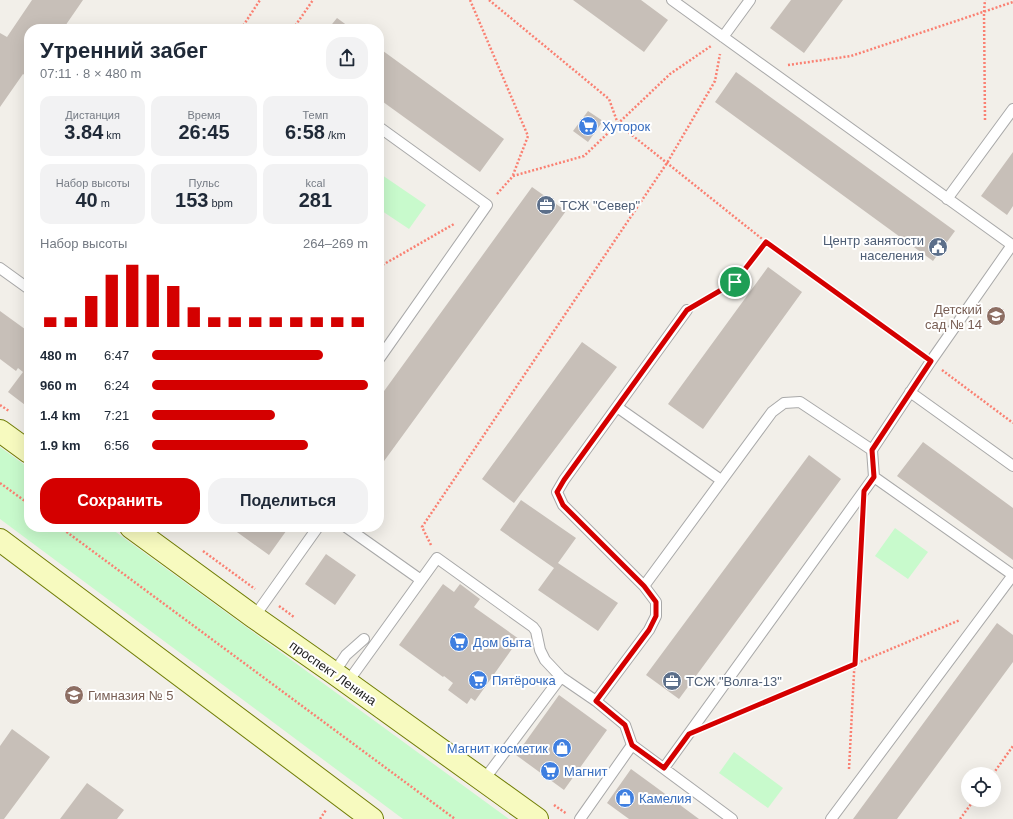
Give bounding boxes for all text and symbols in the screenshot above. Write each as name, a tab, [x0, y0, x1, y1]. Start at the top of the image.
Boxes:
button: share	[326, 37, 368, 79]
text: Утренний забег	[40, 38, 208, 63]
text: 07:11 · 8 × 480 m	[40, 66, 141, 81]
text: Дистанция	[65, 109, 120, 121]
text: Время	[187, 109, 221, 121]
text: Темп	[302, 109, 328, 121]
supermarket icon: Хуторок	[577, 115, 599, 137]
place label: Хуторок	[602, 119, 650, 134]
text: 3.84	[64, 121, 103, 143]
text: 26:45	[178, 121, 230, 143]
text: 6:58	[285, 121, 325, 143]
text: km	[103, 129, 121, 141]
text: /km	[325, 129, 346, 141]
text: Набор высоты	[56, 177, 130, 189]
text: Пульс	[189, 177, 219, 189]
text: kcal	[306, 177, 325, 189]
text: 40	[75, 189, 98, 211]
text: 153	[175, 189, 208, 211]
text: 281	[299, 189, 332, 211]
office icon: ТСЖ "Север"	[535, 194, 557, 216]
text: m	[98, 197, 110, 209]
text: bpm	[208, 197, 233, 209]
place label: ТСЖ "Север"	[560, 198, 640, 213]
place label: Центр занятости населения	[823, 233, 924, 263]
text: Набор высоты	[40, 236, 127, 251]
text: 264–269 m	[303, 236, 368, 251]
public building icon: Центр занятости населения	[927, 236, 949, 258]
pin	[718, 265, 752, 299]
icon: arrive	[724, 271, 746, 293]
place label: Детский сад № 14	[925, 302, 982, 332]
school or university icon: Детский сад № 14	[985, 305, 1007, 327]
text: 480 m	[40, 348, 77, 363]
text: 6:47	[104, 348, 129, 363]
text: 960 m	[40, 378, 77, 393]
text: 6:24	[104, 378, 129, 393]
text: 1.4 km	[40, 408, 80, 423]
text: 7:21	[104, 408, 129, 423]
text: 1.9 km	[40, 438, 80, 453]
text: 6:56	[104, 438, 129, 453]
button: Сохранить	[40, 478, 200, 524]
button: Поделиться	[208, 478, 368, 524]
supermarket icon: Дом быта	[448, 631, 470, 653]
place label: Дом быта	[473, 635, 532, 650]
street label: проспект Ленина	[287, 638, 380, 709]
supermarket icon: Пятёрочка	[467, 669, 489, 691]
office icon: ТСЖ "Волга-13"	[661, 670, 683, 692]
place label: Пятёрочка	[492, 673, 556, 688]
place label: ТСЖ "Волга-13"	[686, 674, 782, 689]
school or university icon: Гимназия № 5	[63, 684, 85, 706]
place label: Гимназия № 5	[88, 688, 173, 703]
shop icon: Магнит косметик	[551, 737, 573, 759]
place label: Магнит косметик	[447, 741, 548, 756]
supermarket icon: Магнит	[539, 760, 561, 782]
place label: Магнит	[564, 764, 607, 779]
map controls	[961, 767, 1001, 807]
button: locate	[961, 767, 1001, 807]
shop icon: Камелия	[614, 787, 636, 809]
place label: Камелия	[639, 791, 691, 806]

